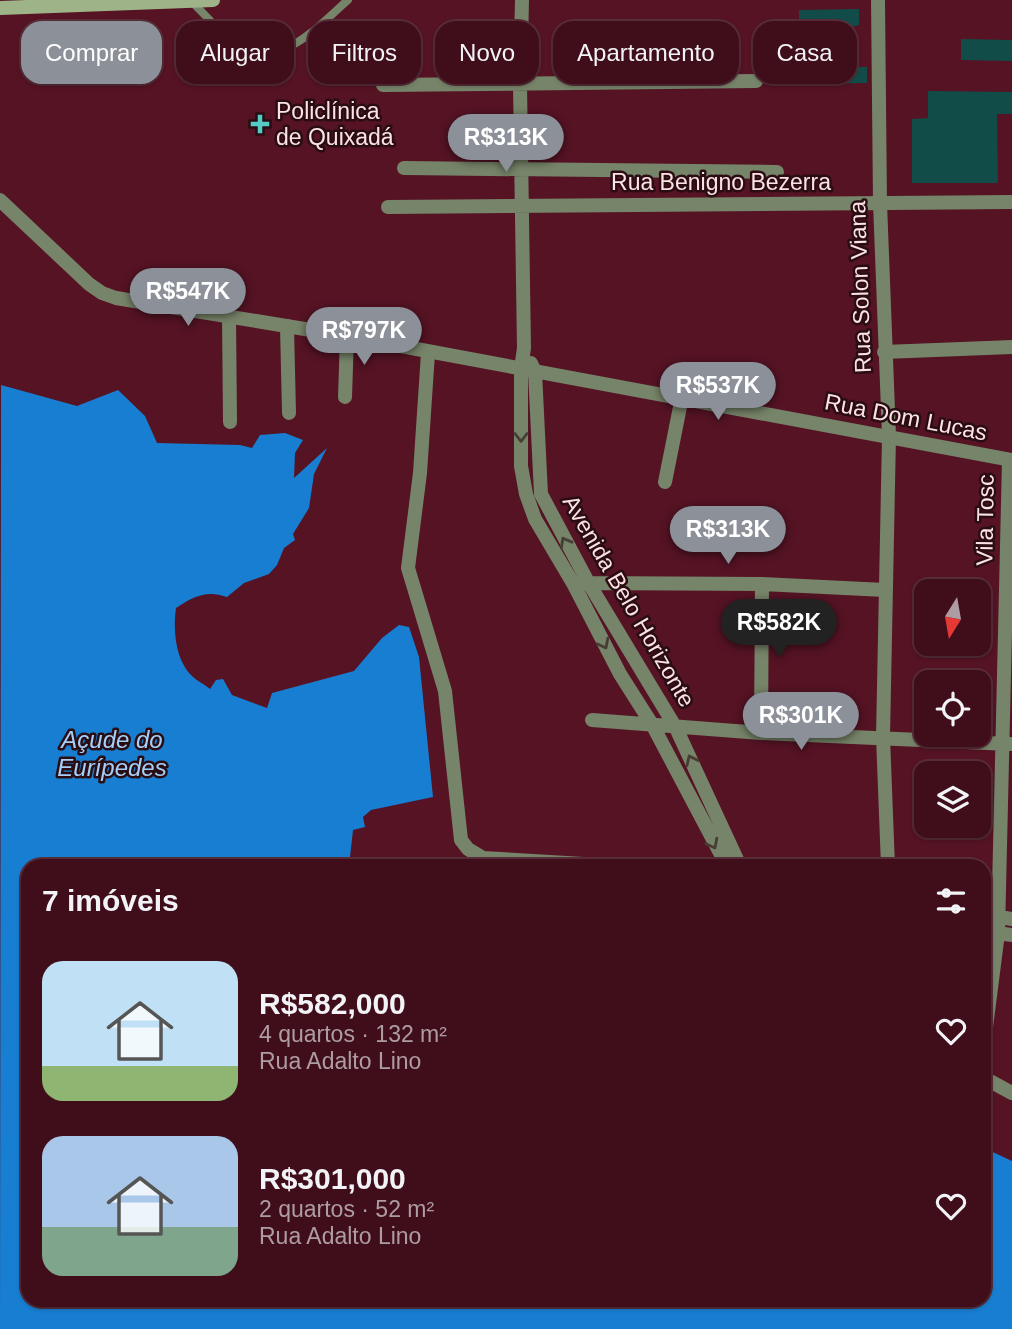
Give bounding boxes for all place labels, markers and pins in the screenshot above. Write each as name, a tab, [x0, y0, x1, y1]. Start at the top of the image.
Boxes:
place label: Policlínica de Quixadá	[276, 98, 394, 150]
marker: Policlínica de Quixadá	[250, 114, 270, 134]
pin: R$313K	[449, 114, 563, 174]
pin: R$547K	[131, 268, 245, 328]
pin: R$797K	[307, 308, 421, 367]
pin: R$537K	[661, 362, 775, 422]
pin: R$313K	[671, 506, 785, 566]
pin: R$582K	[722, 600, 836, 659]
pin: R$301K	[744, 692, 858, 752]

